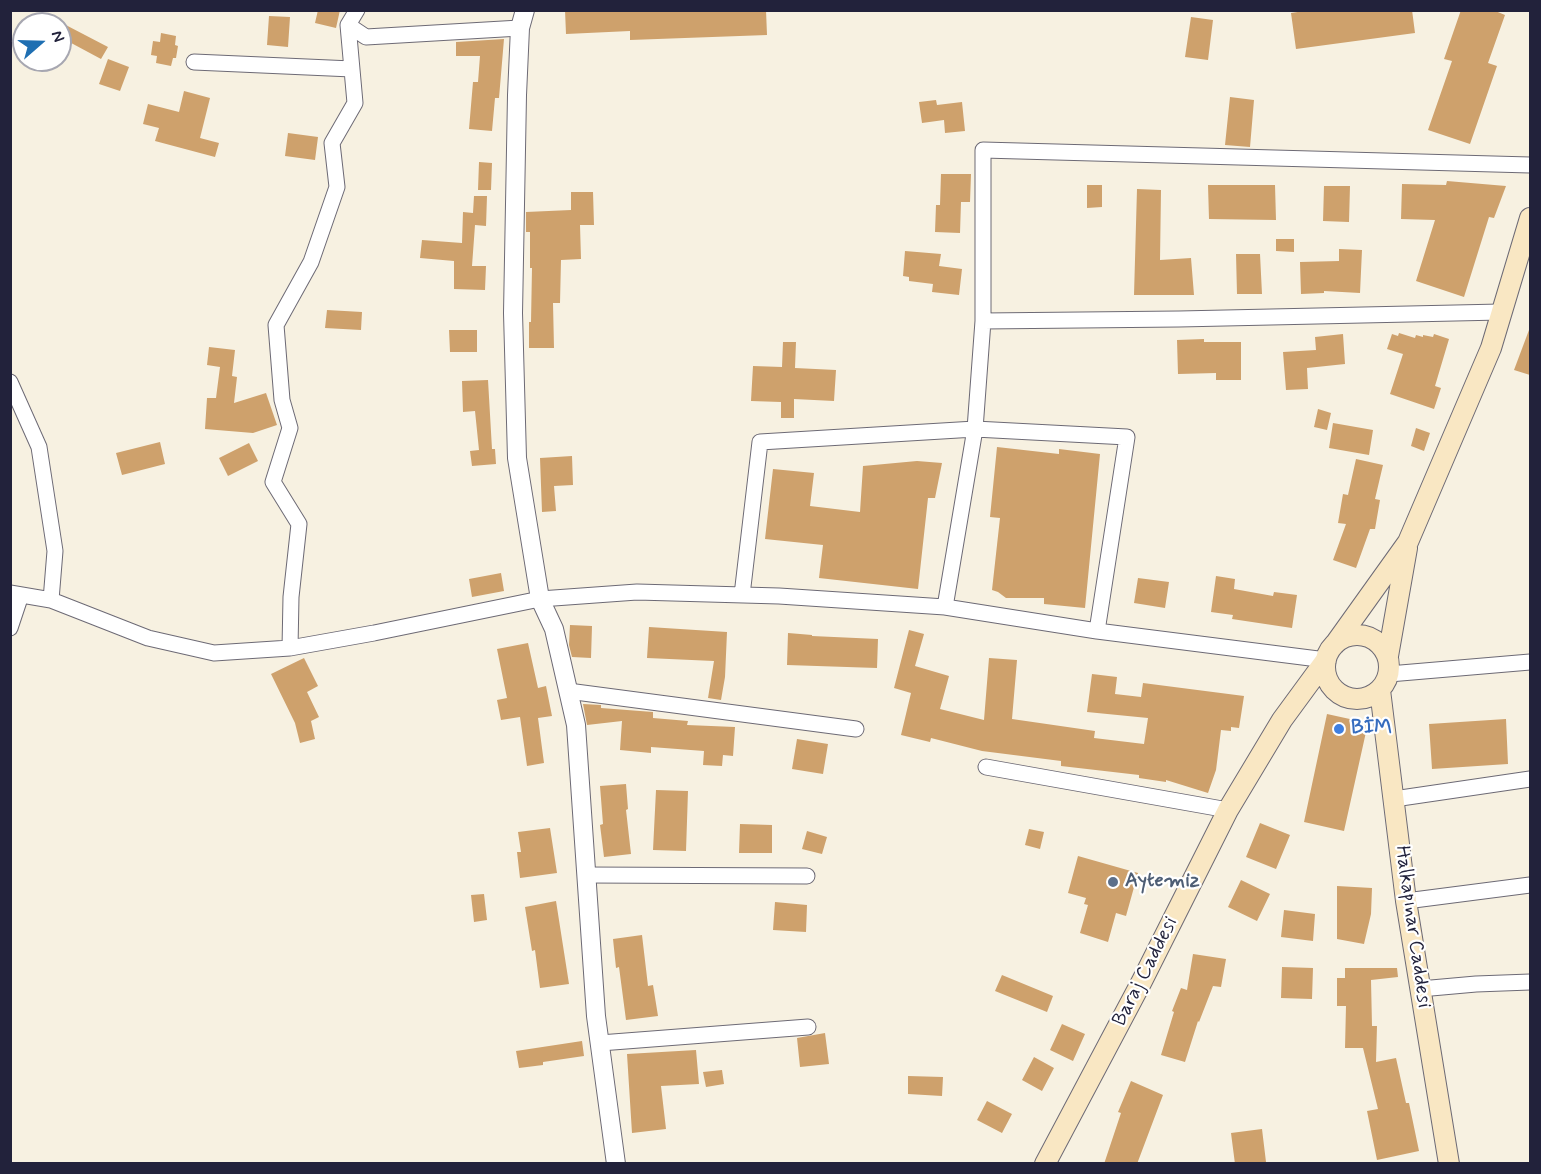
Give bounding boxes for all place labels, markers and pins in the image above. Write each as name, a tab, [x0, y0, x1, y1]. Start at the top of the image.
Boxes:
place label: BİM	[1351, 717, 1392, 741]
marker: BİM	[1332, 722, 1346, 736]
place label: Aytemiz	[1125, 870, 1200, 894]
marker: Aytemiz	[1106, 875, 1120, 889]

